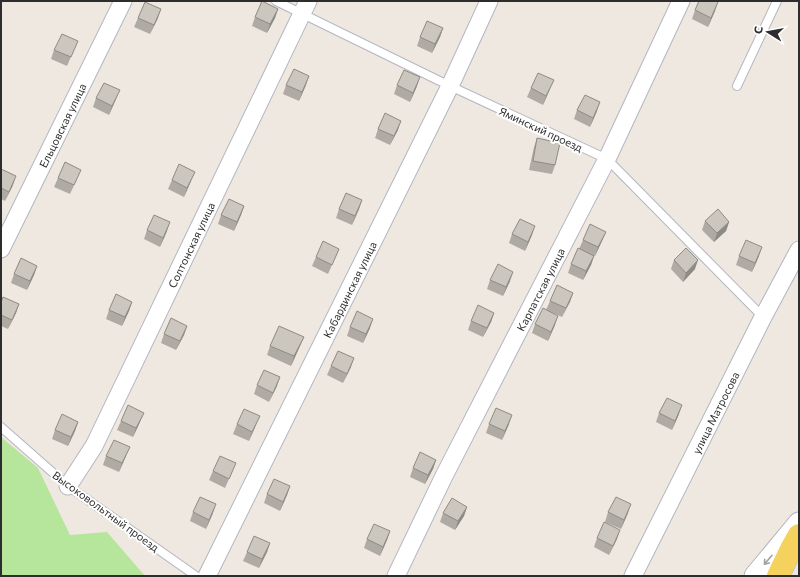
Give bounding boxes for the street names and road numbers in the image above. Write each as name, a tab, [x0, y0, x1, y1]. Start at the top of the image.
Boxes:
street label: Ельцовская улица	[36, 81, 88, 170]
street label: Яминский проезд	[497, 104, 585, 154]
street label: Солтонская улица	[165, 200, 217, 290]
street label: Кабардинская улица	[320, 239, 379, 340]
street label: Карпатская улица	[513, 245, 567, 333]
street label: улица Матросова	[689, 369, 741, 456]
street label: Высоковольтный проезд	[50, 468, 162, 554]

